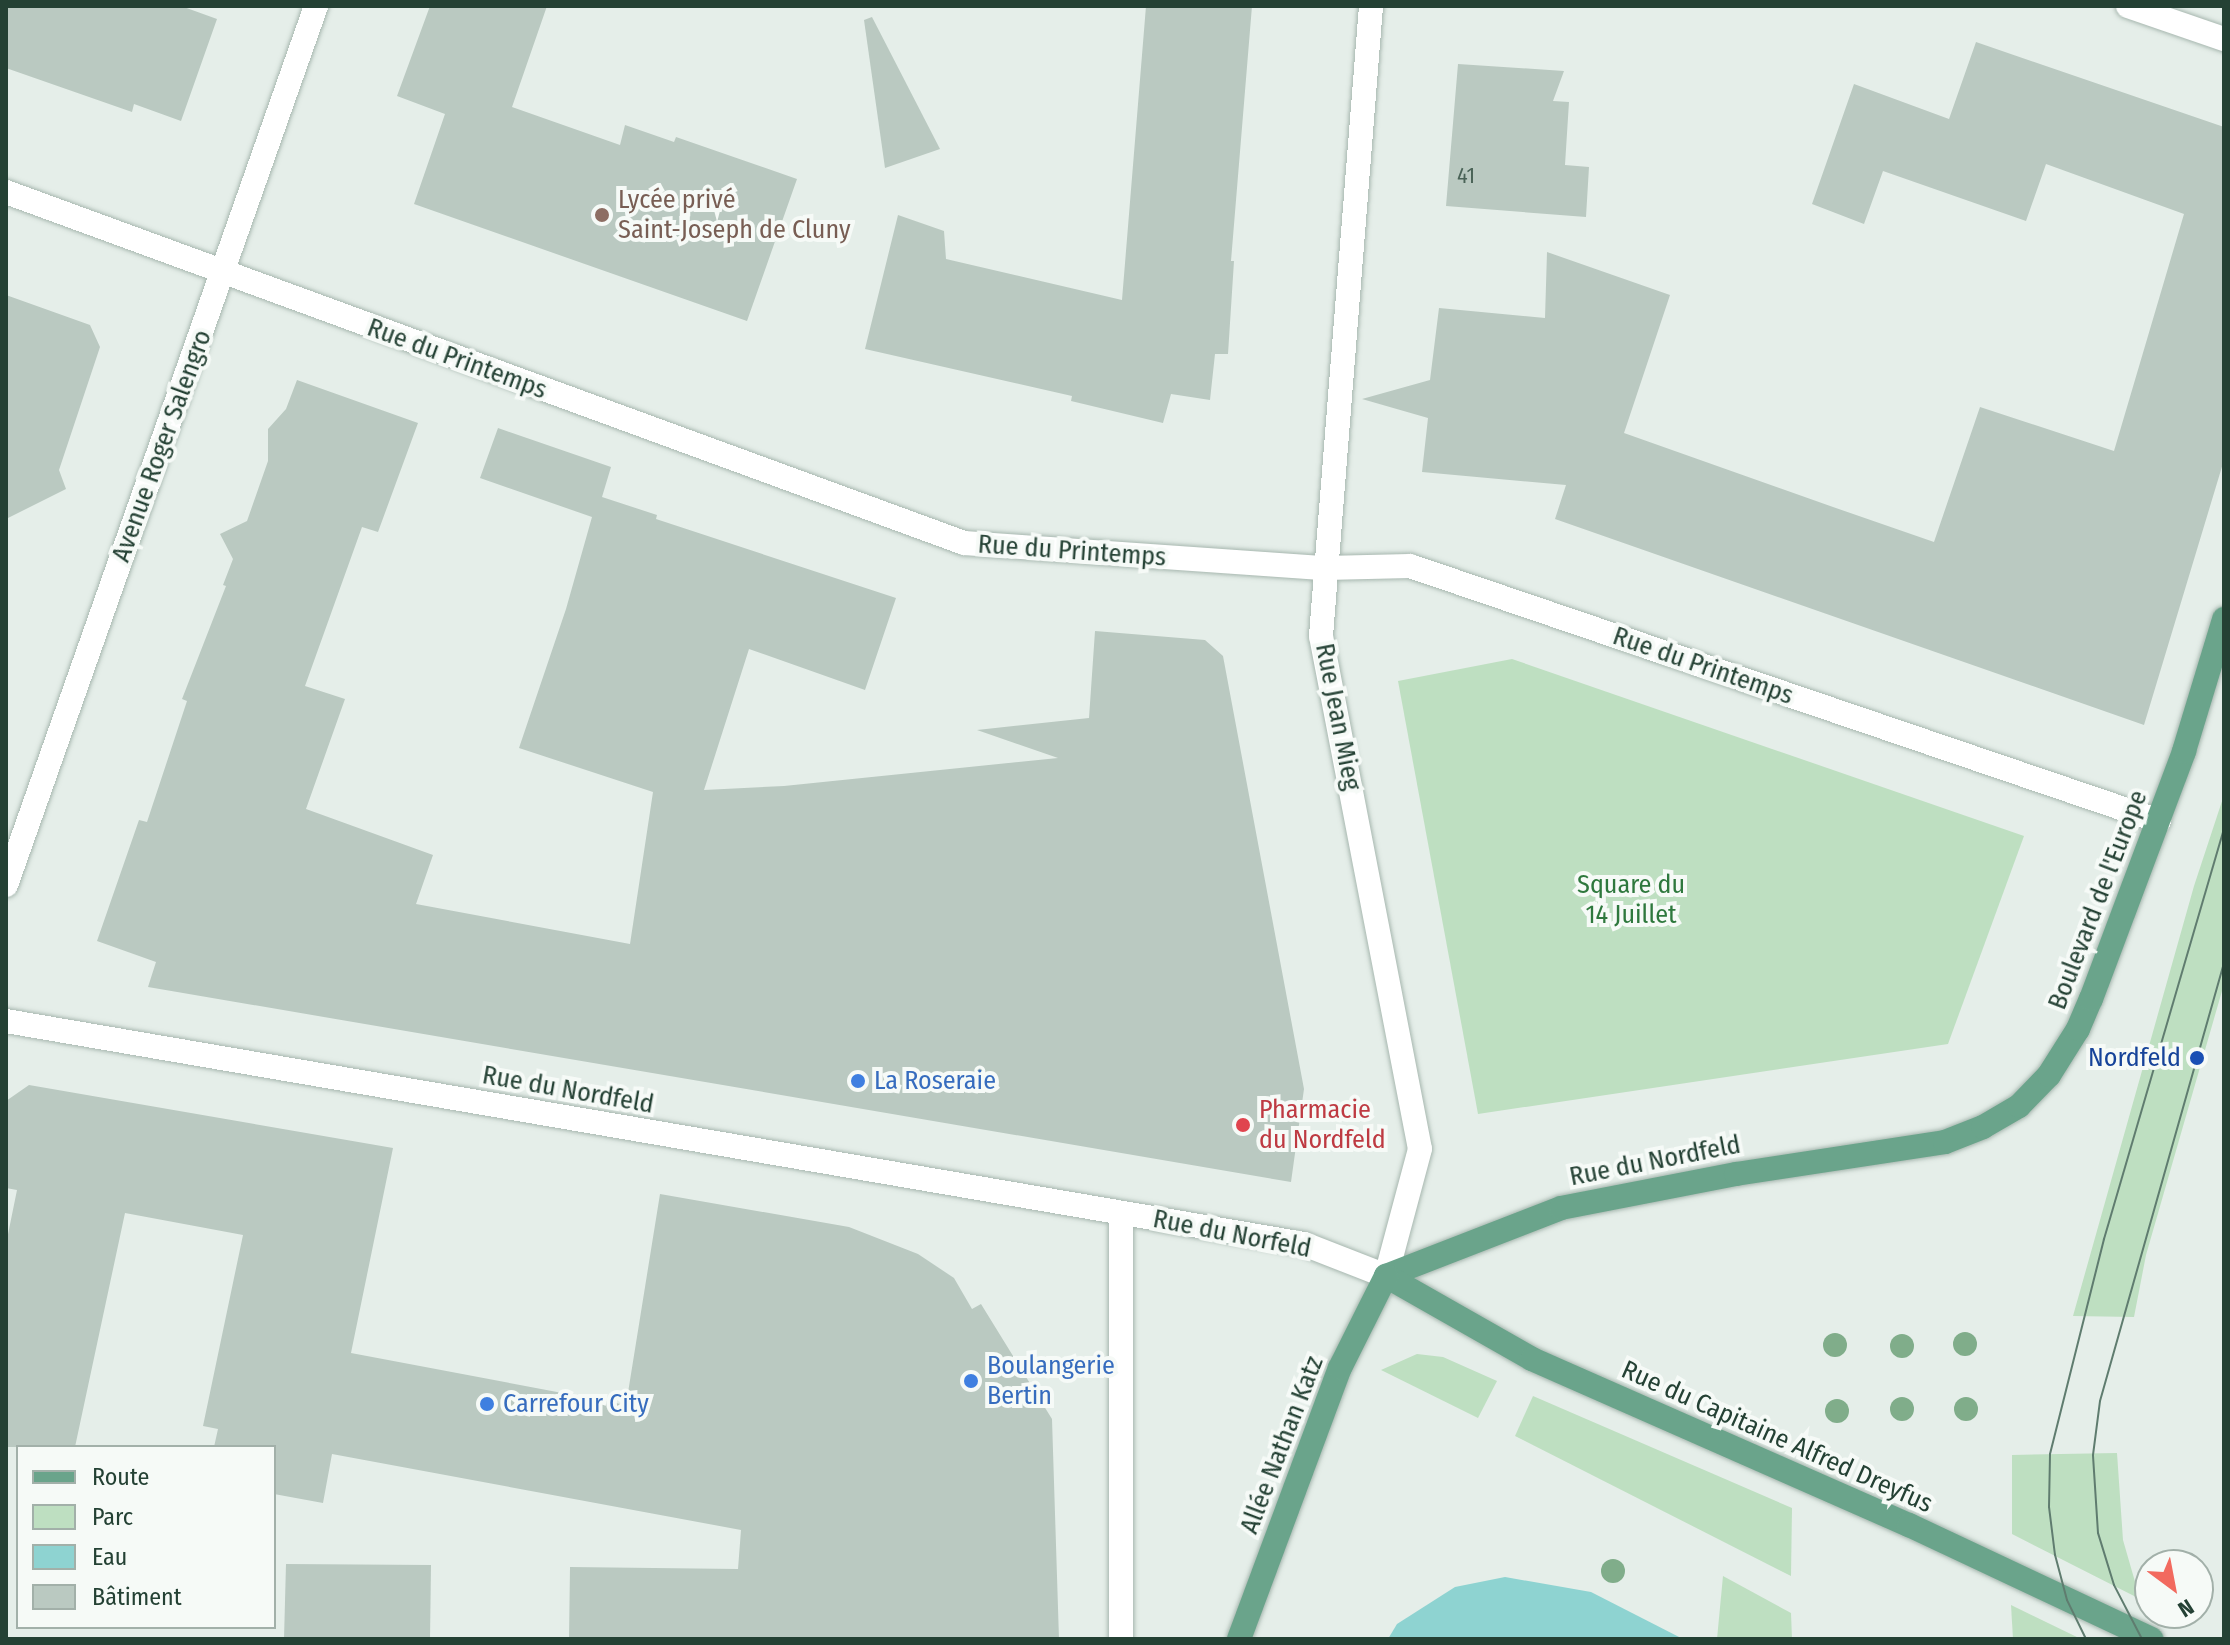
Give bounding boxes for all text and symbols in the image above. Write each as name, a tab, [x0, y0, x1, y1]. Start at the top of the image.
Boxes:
house number: 41	[1457, 163, 1475, 189]
place label: Lycée privé Saint-Joseph de Cluny	[618, 184, 850, 246]
marker: Lycée privé Saint-Joseph de Cluny	[593, 206, 611, 224]
street label: Rue du Printemps	[363, 312, 551, 406]
street label: Avenue Roger Salengro	[106, 326, 218, 566]
street label: Rue du Printemps	[977, 529, 1167, 573]
street label: Rue du Printemps	[1609, 621, 1797, 711]
street label: Rue Jean Mieg	[1308, 641, 1368, 793]
street label: Boulevard de l'Europe	[2042, 786, 2154, 1014]
park label: Square du 14 Juillet	[1577, 869, 1685, 930]
place label: Nordfeld	[2088, 1042, 2181, 1074]
marker: Nordfeld	[2188, 1049, 2206, 1067]
street label: Rue du Nordfeld	[480, 1060, 656, 1120]
place label: La Roseraie	[874, 1065, 996, 1097]
marker: La Roseraie	[849, 1072, 867, 1090]
place label: Pharmacie du Nordfeld	[1259, 1094, 1386, 1156]
marker: Pharmacie du Nordfeld	[1234, 1116, 1252, 1134]
street label: Rue du Nordfeld	[1567, 1129, 1743, 1193]
street label: Rue du Norfeld	[1150, 1203, 1314, 1265]
place label: Boulangerie Bertin	[987, 1350, 1115, 1412]
street label: Allée Nathan Katz	[1234, 1352, 1330, 1538]
street label: Rue du Capitaine Alfred Dreyfus	[1617, 1354, 1937, 1520]
marker: Boulangerie Bertin	[962, 1372, 980, 1390]
place label: Carrefour City	[503, 1388, 649, 1420]
marker: Carrefour City	[478, 1395, 496, 1413]
legend	[16, 1445, 276, 1629]
text: Route	[92, 1463, 149, 1491]
text: Parc	[92, 1503, 133, 1531]
text: Eau	[92, 1543, 127, 1571]
north arrow	[2134, 1549, 2214, 1629]
text: Bâtiment	[92, 1583, 182, 1611]
text: N	[2173, 1593, 2199, 1623]

